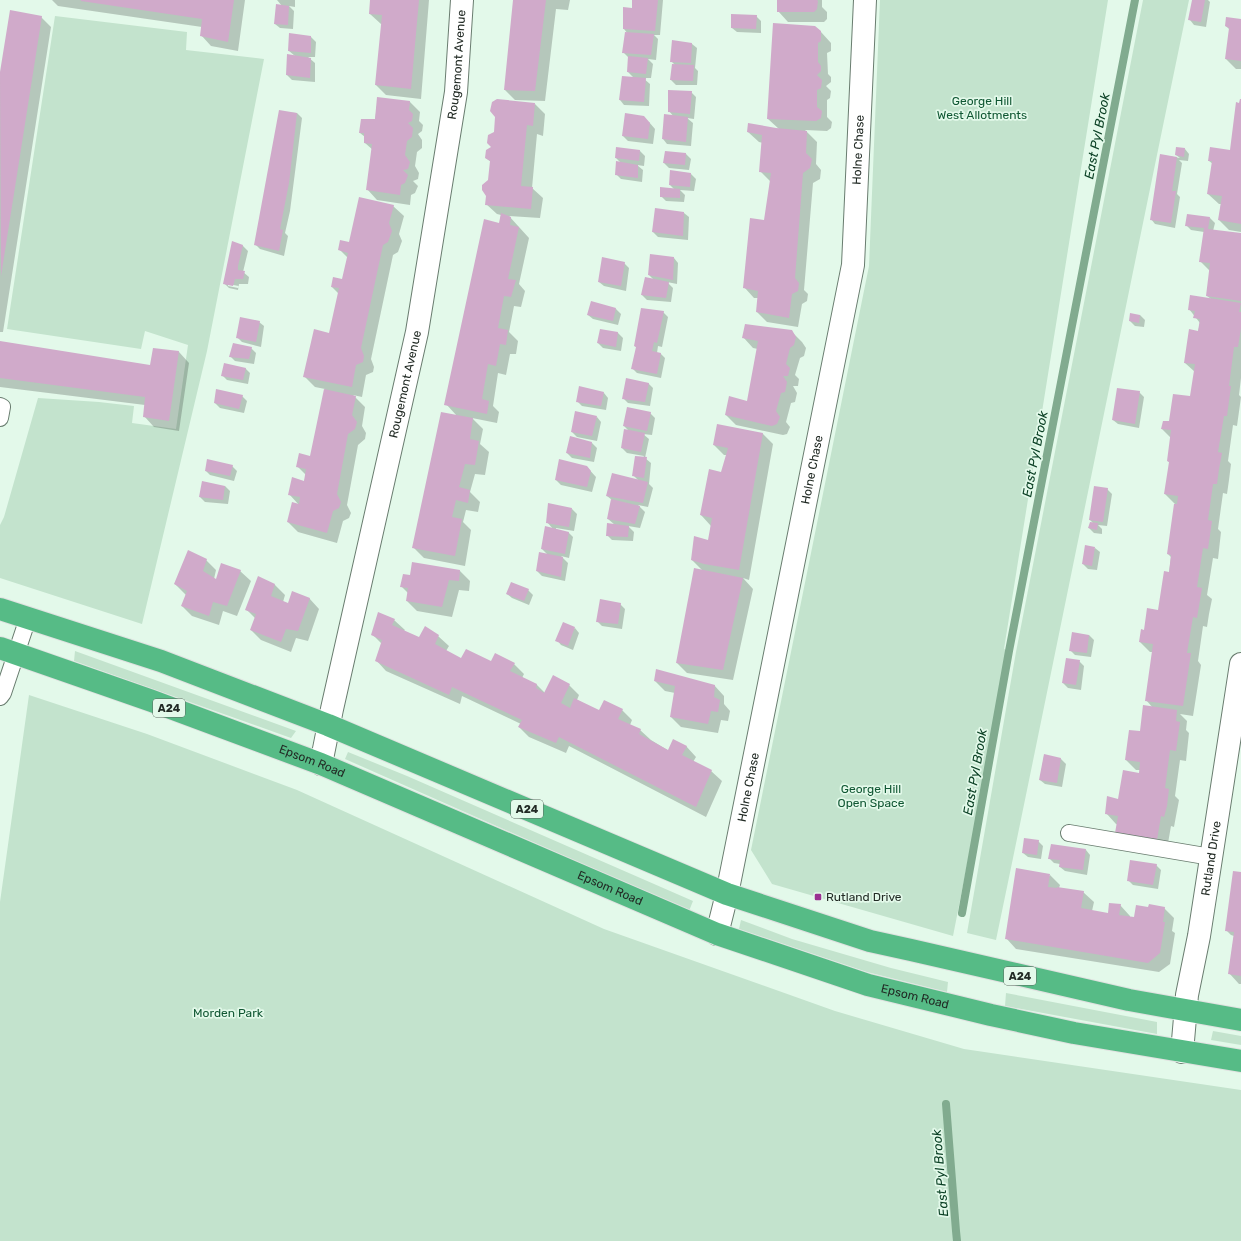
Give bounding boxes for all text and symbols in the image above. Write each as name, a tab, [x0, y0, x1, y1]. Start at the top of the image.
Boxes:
street label: Rougemont Avenue	[445, 9, 468, 120]
water label: East Pyl Brook	[1081, 91, 1113, 180]
park label: George Hill West Allotments	[937, 94, 1027, 122]
street label: Holne Chase	[850, 114, 867, 185]
street label: Rougemont Avenue	[386, 329, 424, 439]
water label: East Pyl Brook	[1019, 409, 1051, 498]
street label: Holne Chase	[798, 434, 826, 505]
road number: A24	[153, 699, 185, 717]
water label: East Pyl Brook	[960, 727, 990, 816]
street label: Epsom Road	[277, 742, 347, 780]
street label: Holne Chase	[735, 751, 762, 823]
park label: George Hill Open Space	[838, 782, 905, 810]
road number: A24	[511, 800, 543, 818]
street label: Rutland Drive	[1198, 820, 1224, 897]
street label: Epsom Road	[575, 868, 645, 908]
place label: Rutland Drive	[826, 890, 902, 904]
marker: Rutland Drive	[813, 892, 823, 902]
road number: A24	[1004, 967, 1036, 985]
street label: Epsom Road	[880, 981, 950, 1011]
park label: Morden Park	[193, 1006, 264, 1020]
water label: East Pyl Brook	[929, 1128, 951, 1217]

